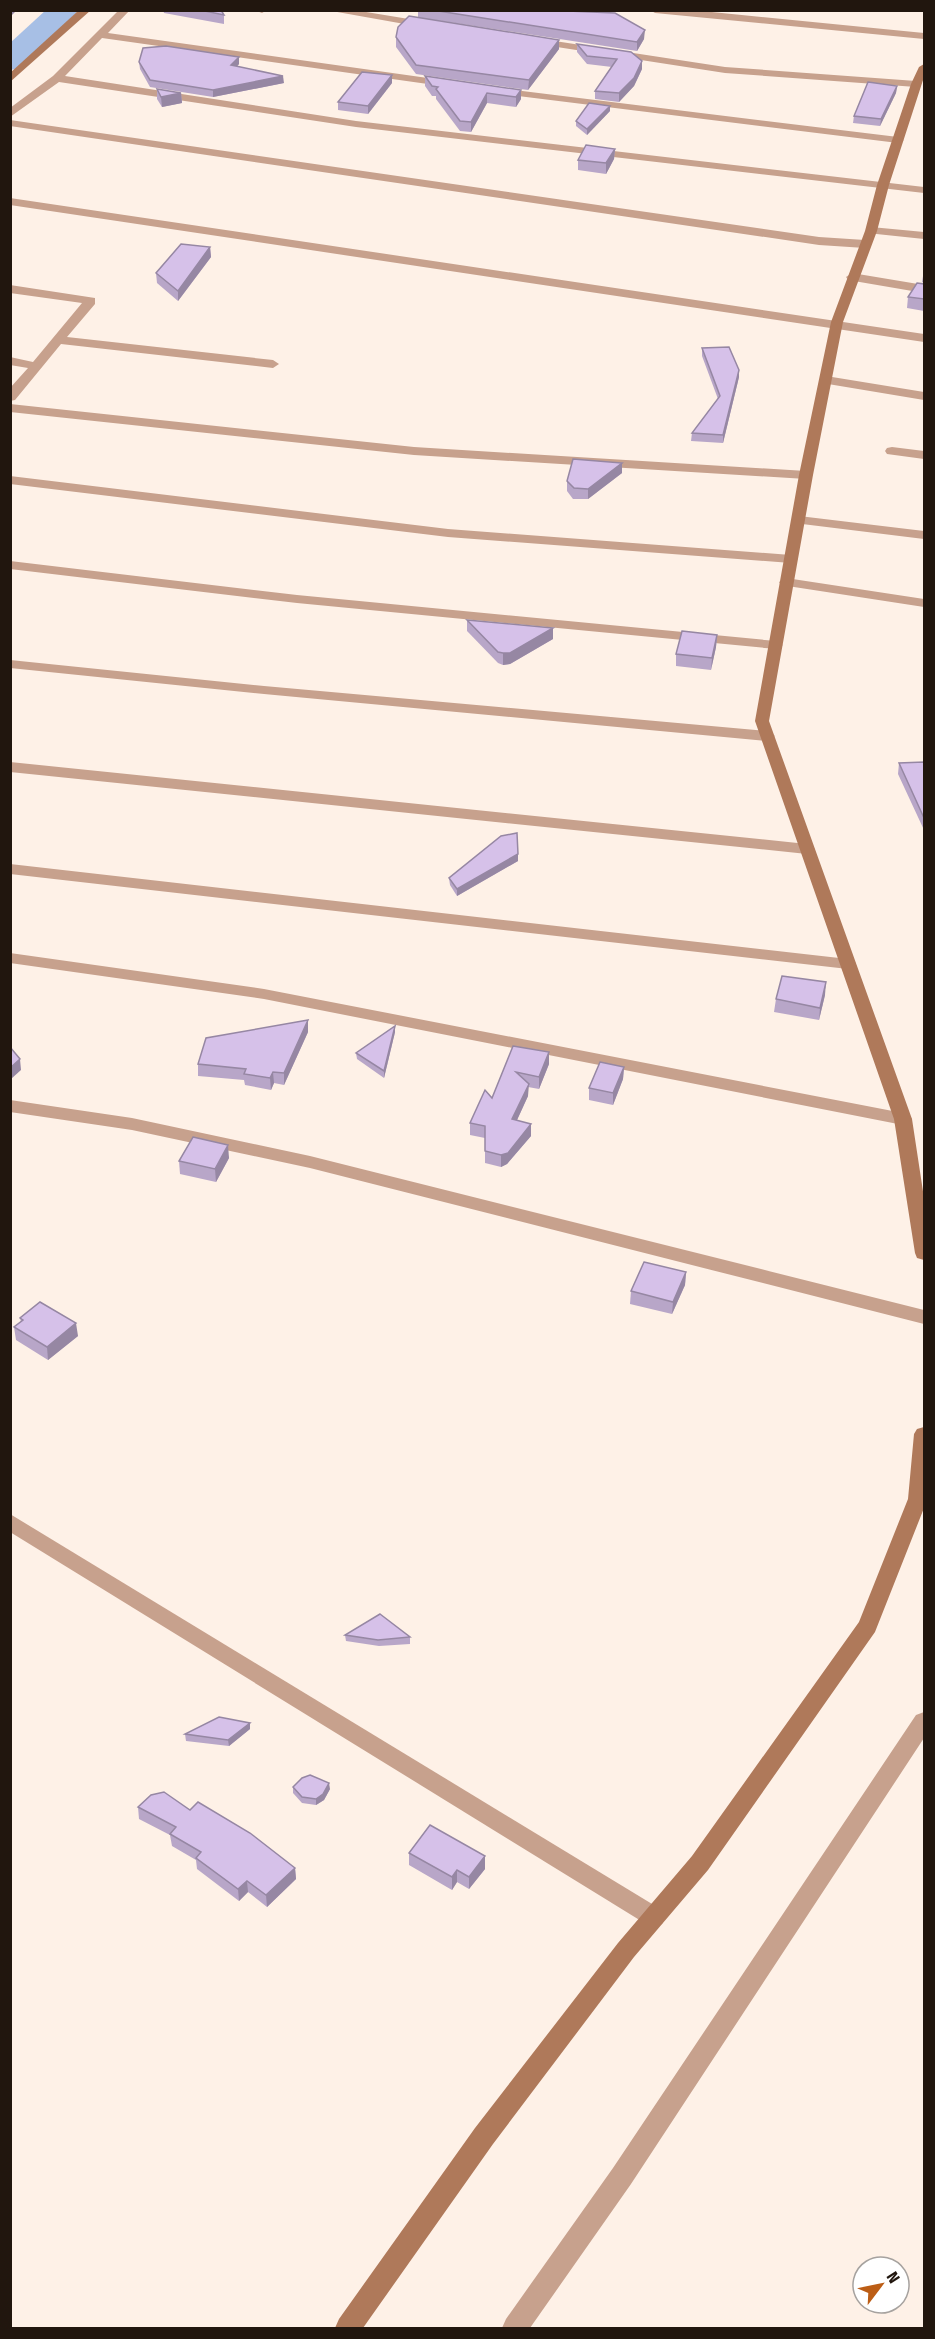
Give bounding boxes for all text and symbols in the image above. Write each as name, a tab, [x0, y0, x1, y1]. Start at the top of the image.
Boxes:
north arrow	[851, 2255, 911, 2315]
text: N	[883, 2268, 904, 2286]

